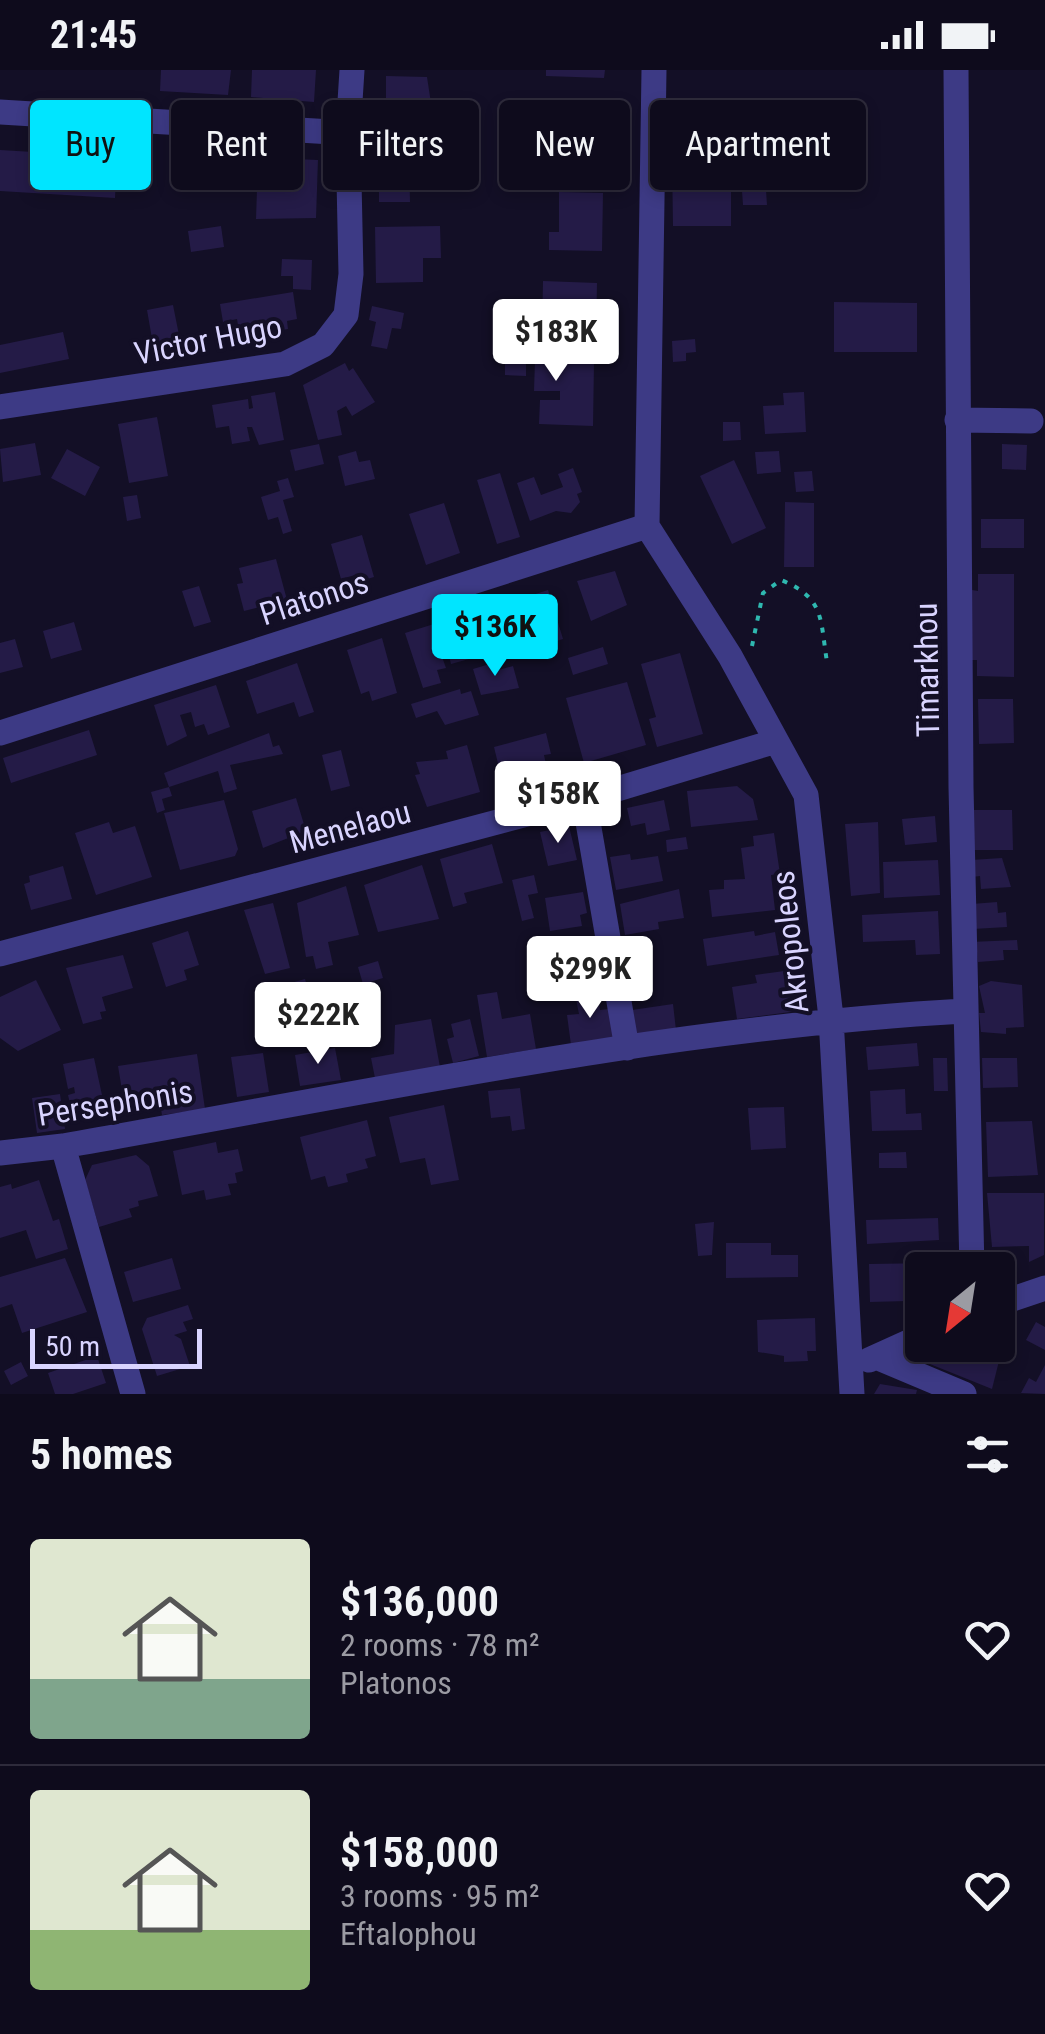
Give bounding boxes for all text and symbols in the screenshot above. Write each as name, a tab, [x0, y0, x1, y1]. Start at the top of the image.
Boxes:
text: 21:45	[50, 13, 137, 57]
chip: Buy	[30, 100, 151, 190]
chip: Rent	[171, 100, 303, 190]
chip: Filters	[323, 100, 479, 190]
chip: New	[499, 100, 630, 190]
chip: Apartment	[650, 100, 866, 190]
pin: $183K	[486, 299, 626, 384]
street label: Victor Hugo	[131, 307, 285, 373]
text: $183K	[515, 312, 597, 350]
street label: Platonos	[255, 563, 373, 633]
pin: $136K	[425, 594, 565, 679]
street label: Timarkhou	[907, 602, 947, 738]
text: $136K	[454, 607, 536, 645]
pin: $158K	[488, 761, 628, 846]
text: $158K	[517, 774, 599, 812]
street label: Menelaou	[285, 793, 415, 861]
street label: Akropoleos	[764, 869, 816, 1015]
pin: $299K	[520, 936, 660, 1021]
text: $299K	[549, 949, 631, 987]
pin: $222K	[248, 982, 388, 1067]
text: $222K	[277, 995, 359, 1033]
street label: Persephonis	[35, 1072, 195, 1134]
north arrow	[905, 1252, 1015, 1362]
map controls	[905, 1252, 1015, 1362]
scale bar	[30, 1324, 202, 1368]
text: 50 m	[45, 1330, 100, 1363]
icon: filters	[960, 1427, 1015, 1482]
text: 5 homes	[30, 1430, 173, 1479]
text: $136,000	[340, 1577, 499, 1626]
icon: home	[110, 1579, 230, 1699]
icon: heart	[960, 1612, 1015, 1667]
text: 2 rooms · 78 m²	[340, 1626, 539, 1664]
text: Platonos	[340, 1664, 452, 1702]
text: $158,000	[340, 1828, 499, 1877]
icon: home	[110, 1830, 230, 1950]
icon: heart	[960, 1863, 1015, 1918]
text: 3 rooms · 95 m²	[340, 1877, 539, 1915]
text: Eftalophou	[340, 1915, 477, 1953]

